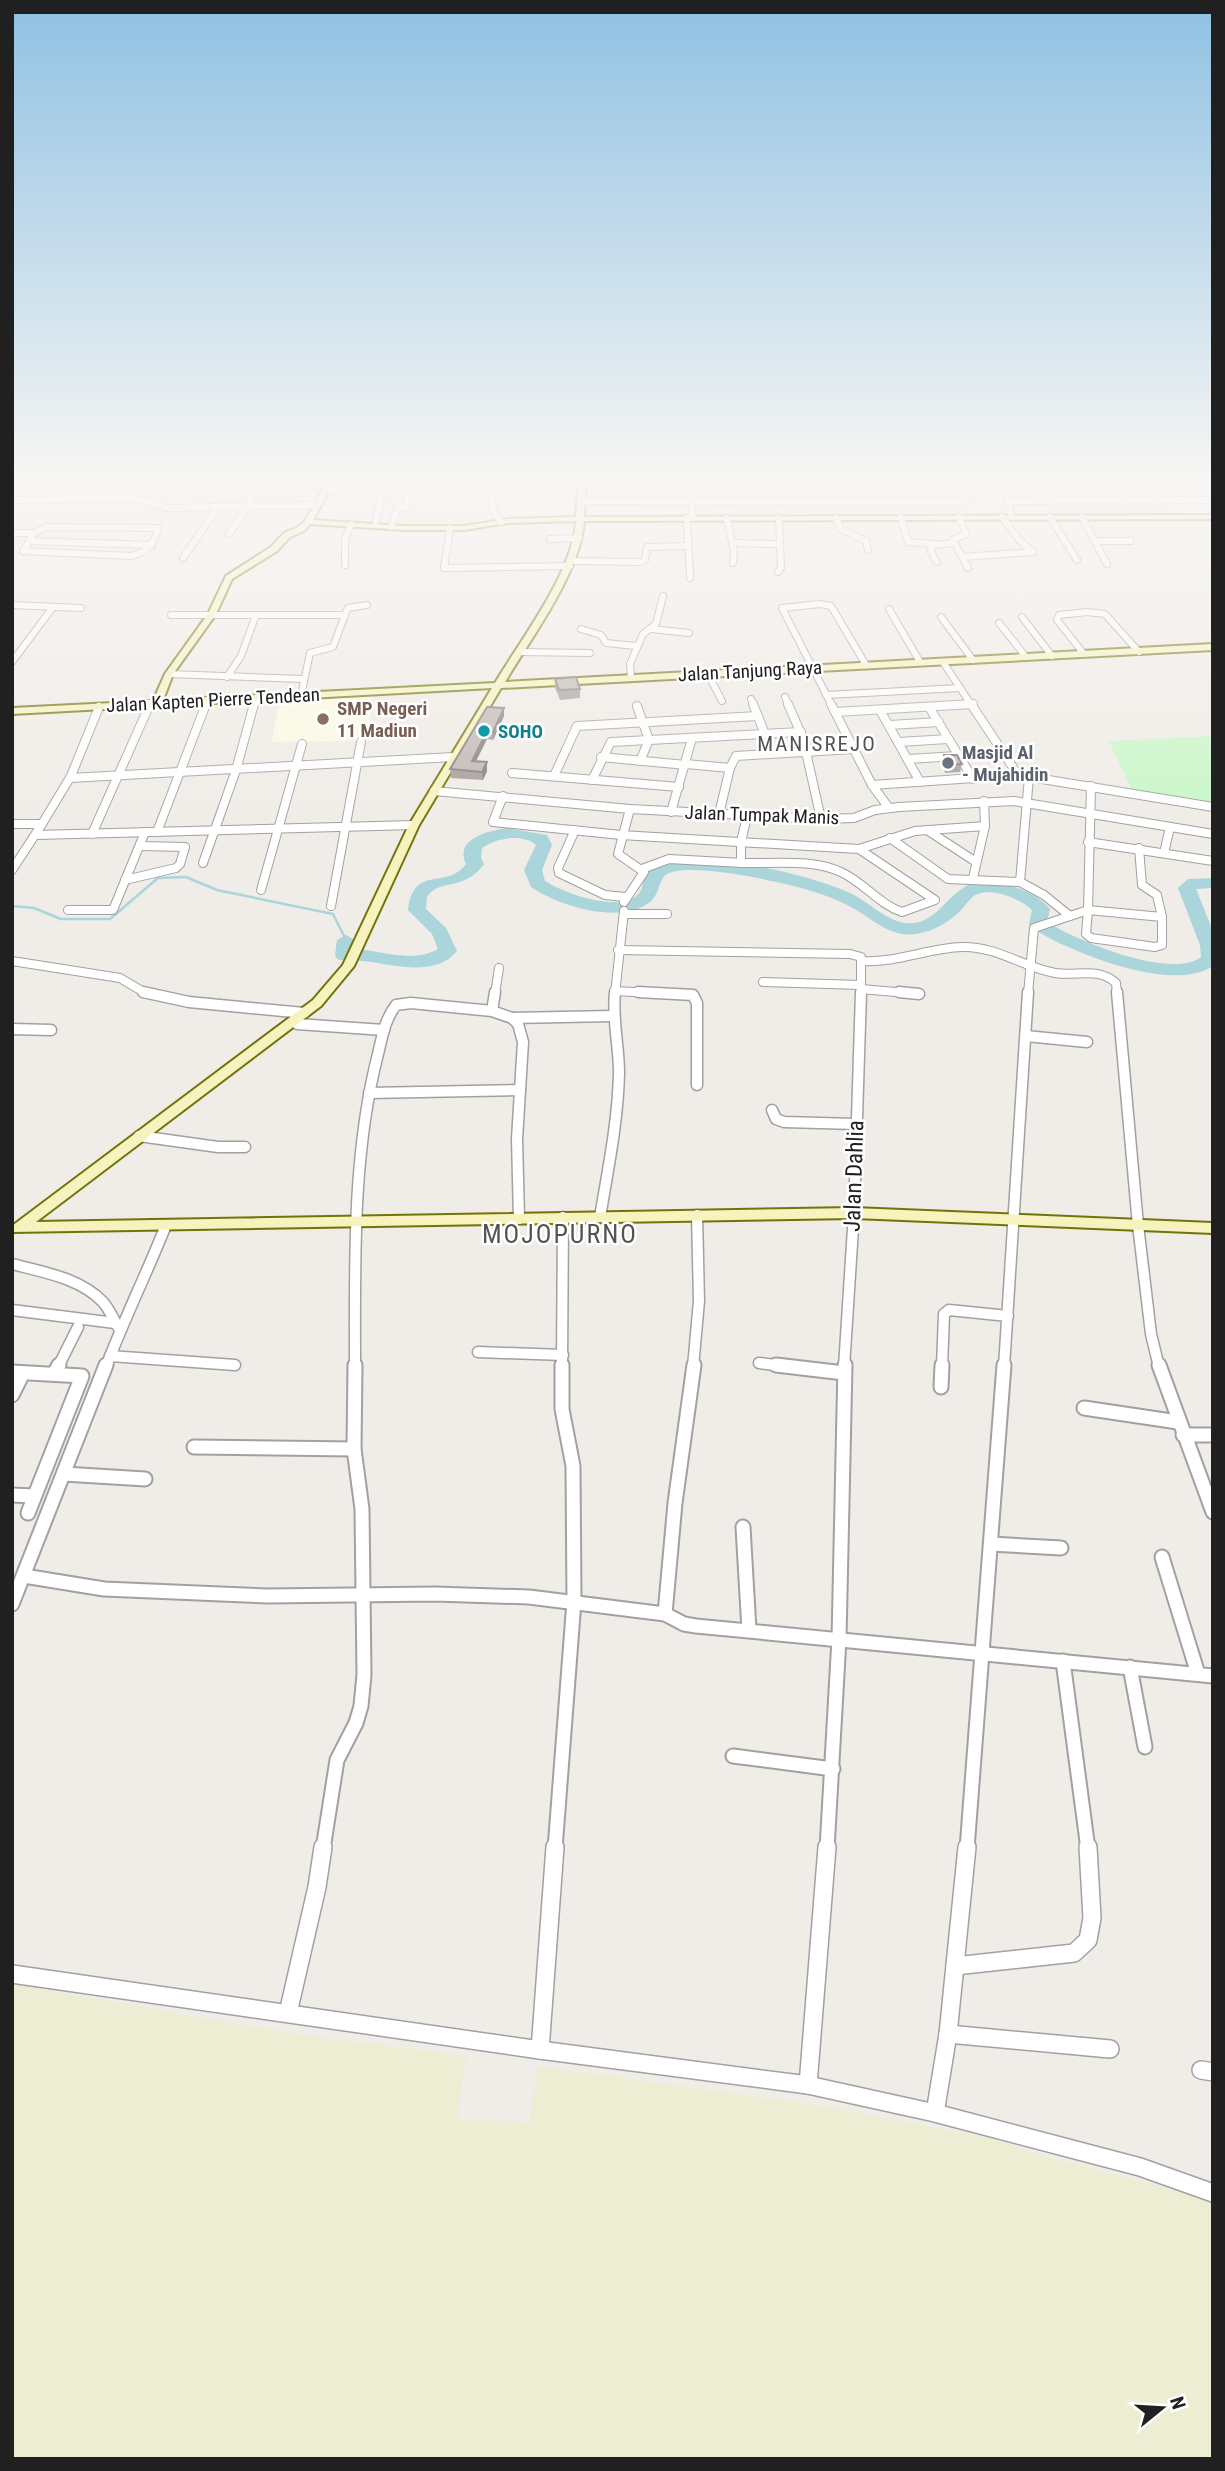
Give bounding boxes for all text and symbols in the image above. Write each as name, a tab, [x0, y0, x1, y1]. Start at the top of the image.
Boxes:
street label: Jalan Tanjung Raya	[677, 656, 823, 686]
street label: Jalan Kapten Pierre Tendean	[106, 683, 320, 717]
place label: SMP Negeri 11 Madiun	[337, 697, 427, 742]
marker: SMP Negeri 11 Madiun	[315, 711, 331, 727]
place label: SOHO	[498, 720, 543, 743]
marker: SOHO	[476, 723, 492, 739]
district label: MANISREJO	[757, 732, 877, 756]
place label: Masjid Al - Mujahidin	[962, 741, 1048, 786]
marker: Masjid Al - Mujahidin	[940, 755, 956, 771]
street label: Jalan Tumpak Manis	[684, 801, 840, 829]
street label: Jalan Dahlia	[839, 1120, 869, 1232]
district label: MOJOPURNO	[482, 1219, 638, 1249]
north arrow	[1127, 2373, 1197, 2443]
text: N	[1165, 2394, 1190, 2412]

